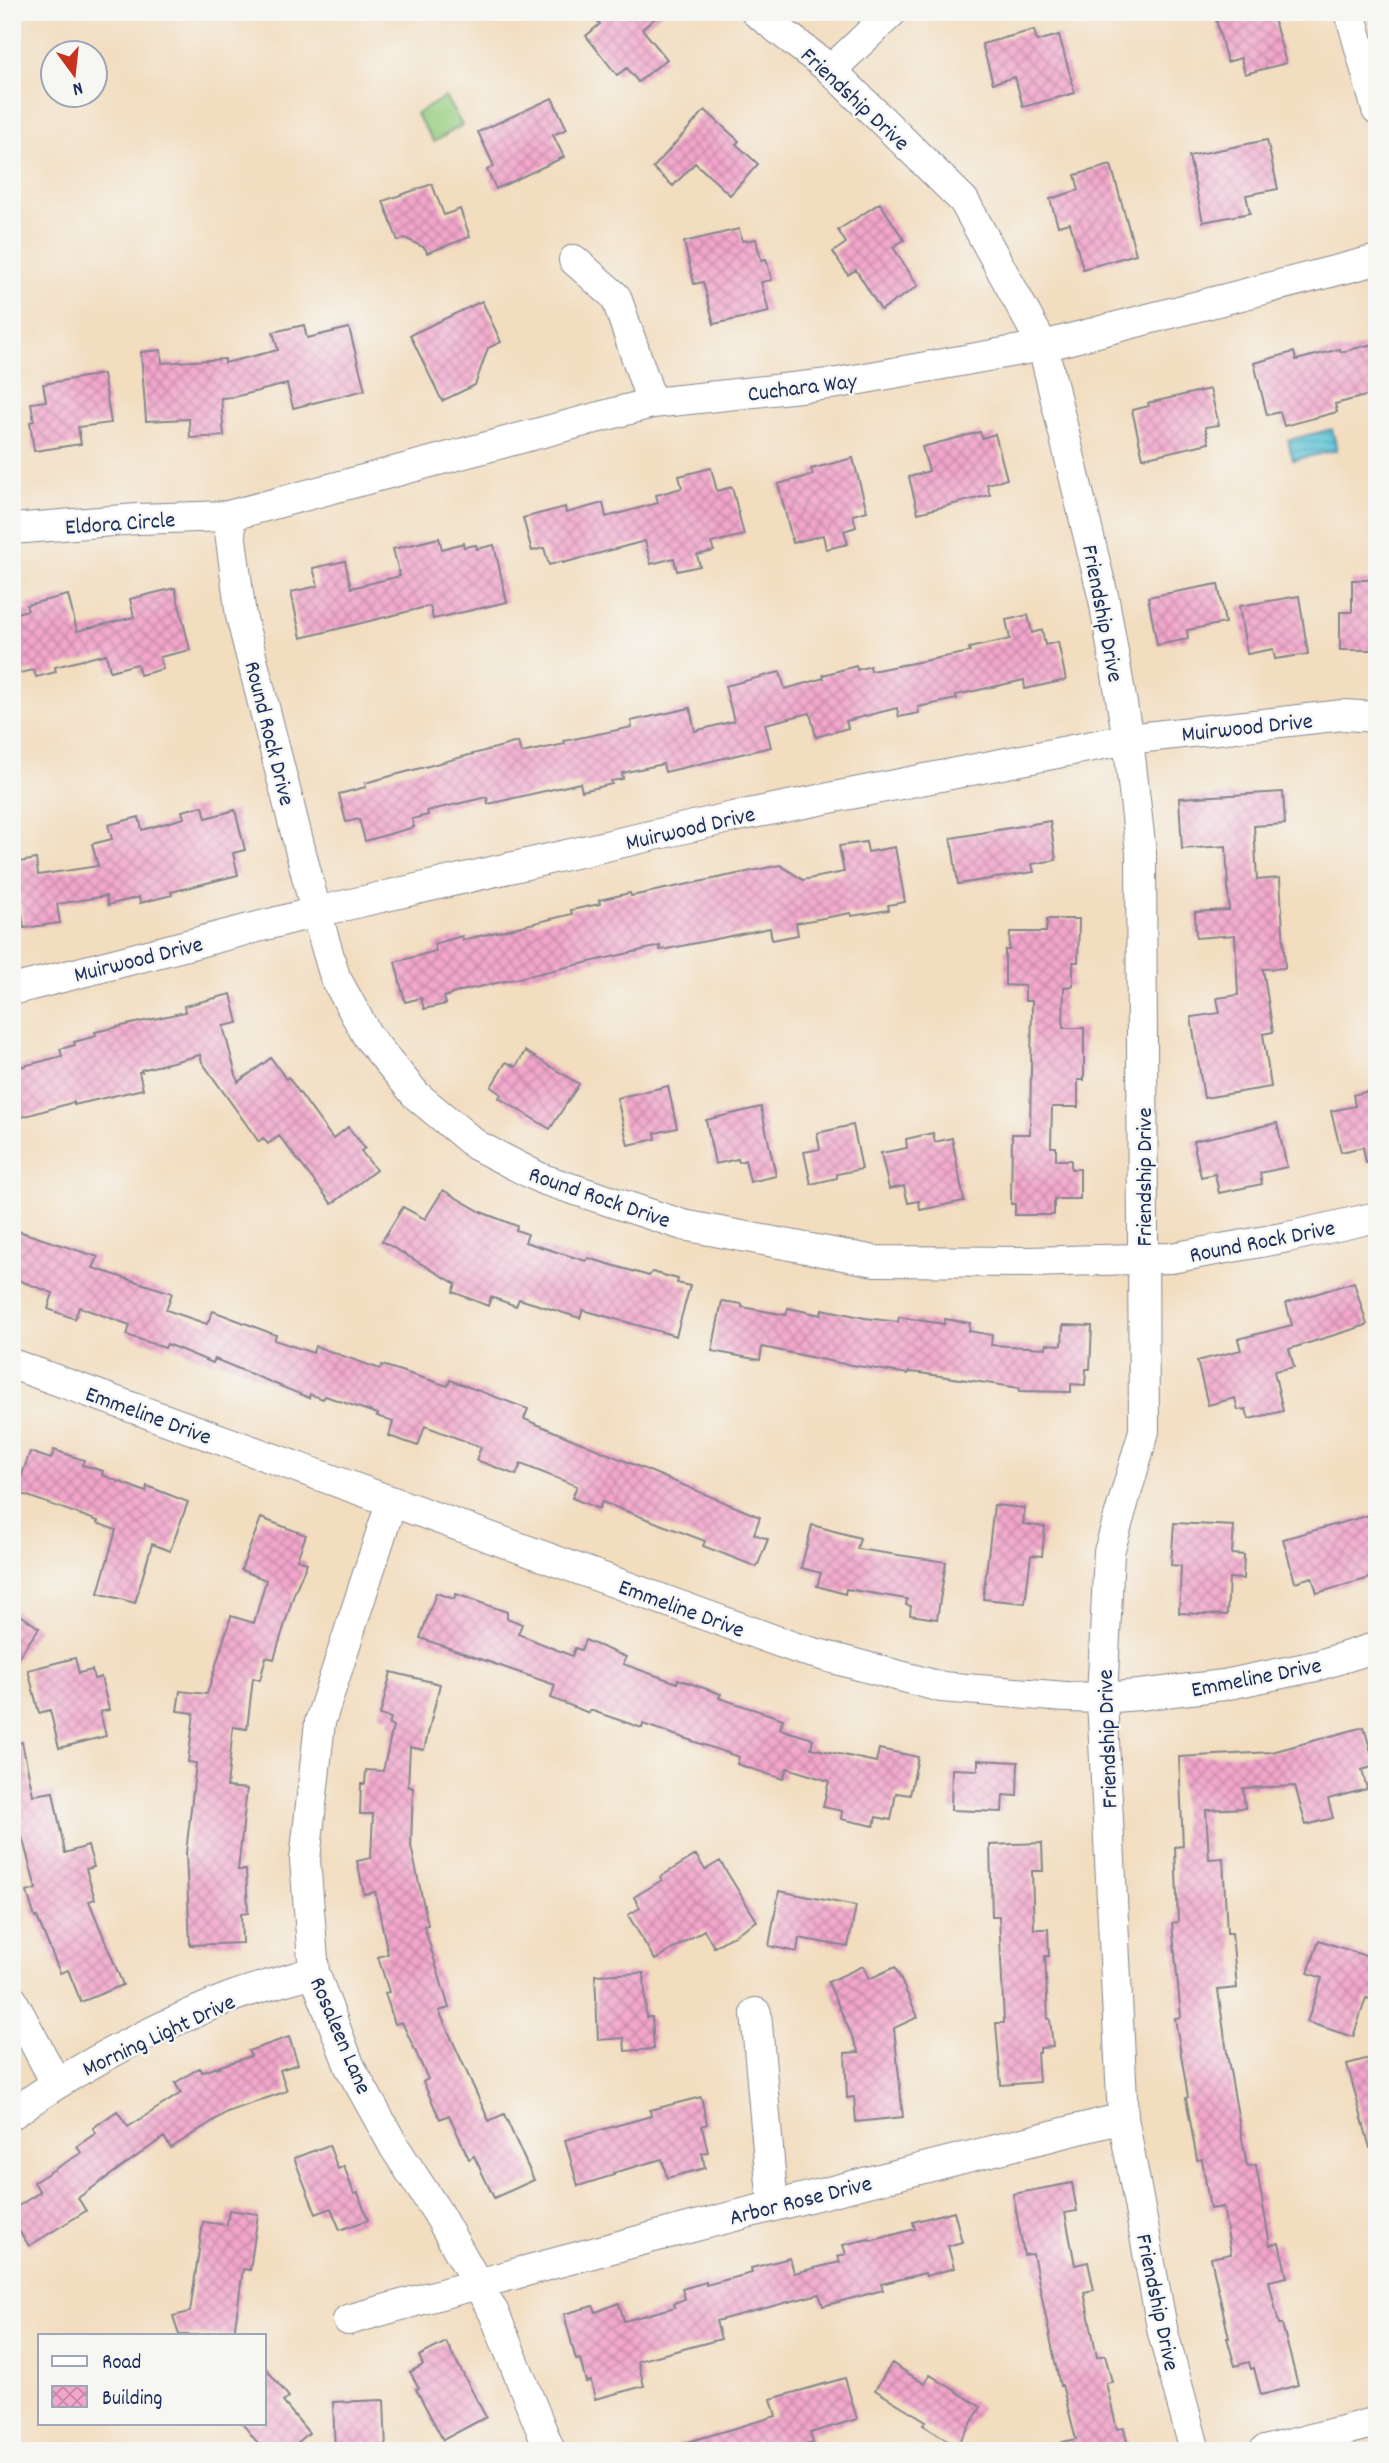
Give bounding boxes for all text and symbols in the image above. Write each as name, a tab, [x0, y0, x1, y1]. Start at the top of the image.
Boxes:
north arrow	[38, 38, 108, 108]
street label: Friendship Drive	[791, 41, 916, 160]
text: N	[69, 73, 86, 101]
street label: Cuchara Way	[746, 366, 860, 413]
street label: Eldora Circle	[64, 505, 177, 546]
street label: Friendship Drive	[1071, 542, 1130, 685]
street label: Round Rock Drive	[234, 658, 301, 810]
street label: Muirwood Drive	[1180, 706, 1315, 753]
street label: Muirwood Drive	[623, 800, 759, 861]
street label: Muirwood Drive	[71, 929, 207, 993]
street label: Friendship Drive	[1130, 1107, 1163, 1247]
street label: Round Rock Drive	[524, 1160, 674, 1239]
street label: Round Rock Drive	[1187, 1213, 1338, 1274]
street label: Emmeline Drive	[80, 1379, 216, 1455]
street label: Emmeline Drive	[613, 1572, 749, 1648]
street label: Emmeline Drive	[1189, 1651, 1325, 1708]
street label: Friendship Drive	[1091, 1669, 1128, 1809]
street label: Rosaleen Lane	[299, 1973, 378, 2100]
street label: Morning Light Drive	[78, 1987, 241, 2087]
street label: Arbor Rose Drive	[726, 2169, 876, 2236]
street label: Friendship Drive	[1125, 2231, 1186, 2374]
legend	[38, 2334, 266, 2424]
text: Road	[102, 2349, 141, 2379]
text: Building	[102, 2385, 162, 2415]

